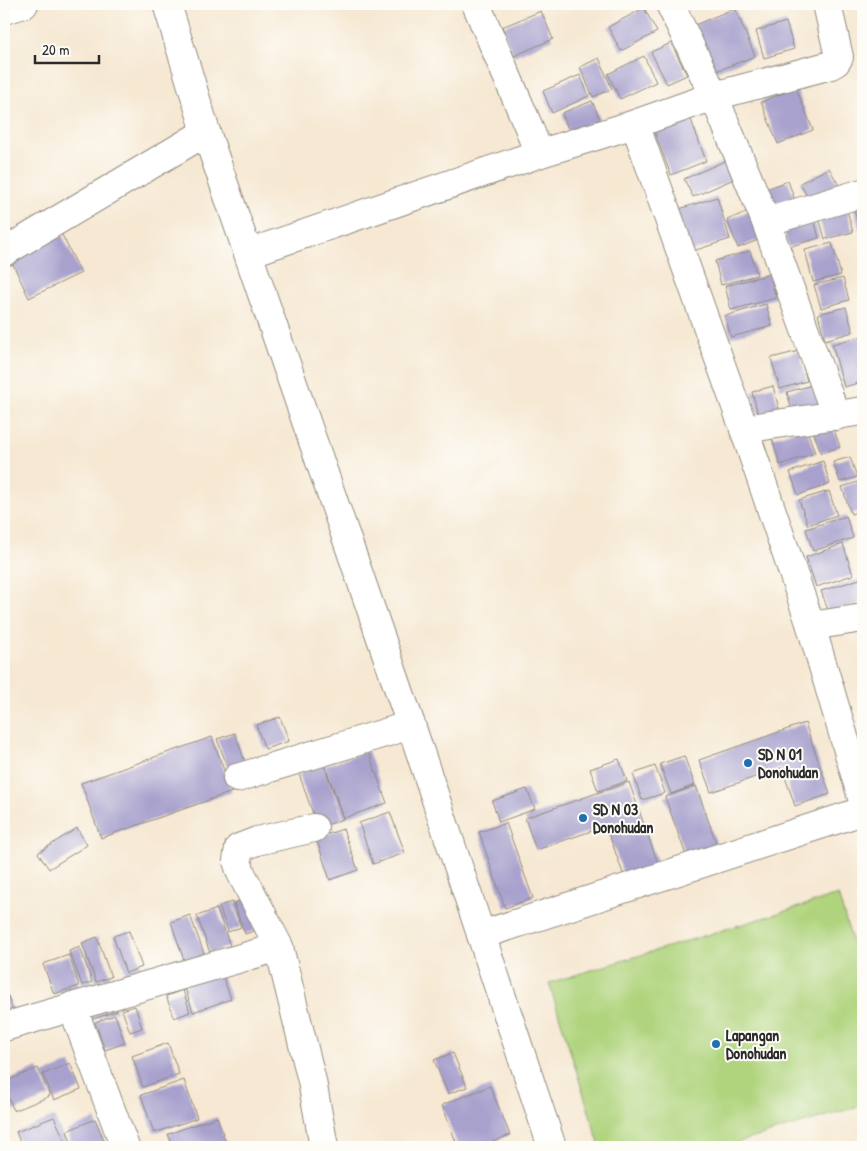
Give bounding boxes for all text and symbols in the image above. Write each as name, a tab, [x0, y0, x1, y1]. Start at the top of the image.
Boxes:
scale bar	[35, 32, 99, 64]
text: 20 m	[42, 39, 69, 60]
place label: SD N 01 Donohudan	[758, 743, 819, 783]
marker: SD N 01 Donohudan	[742, 757, 754, 769]
place label: SD N 03 Donohudan	[593, 798, 654, 838]
marker: SD N 03 Donohudan	[577, 812, 589, 824]
place label: Lapangan Donohudan	[726, 1024, 787, 1064]
marker: Lapangan Donohudan	[710, 1038, 722, 1050]

